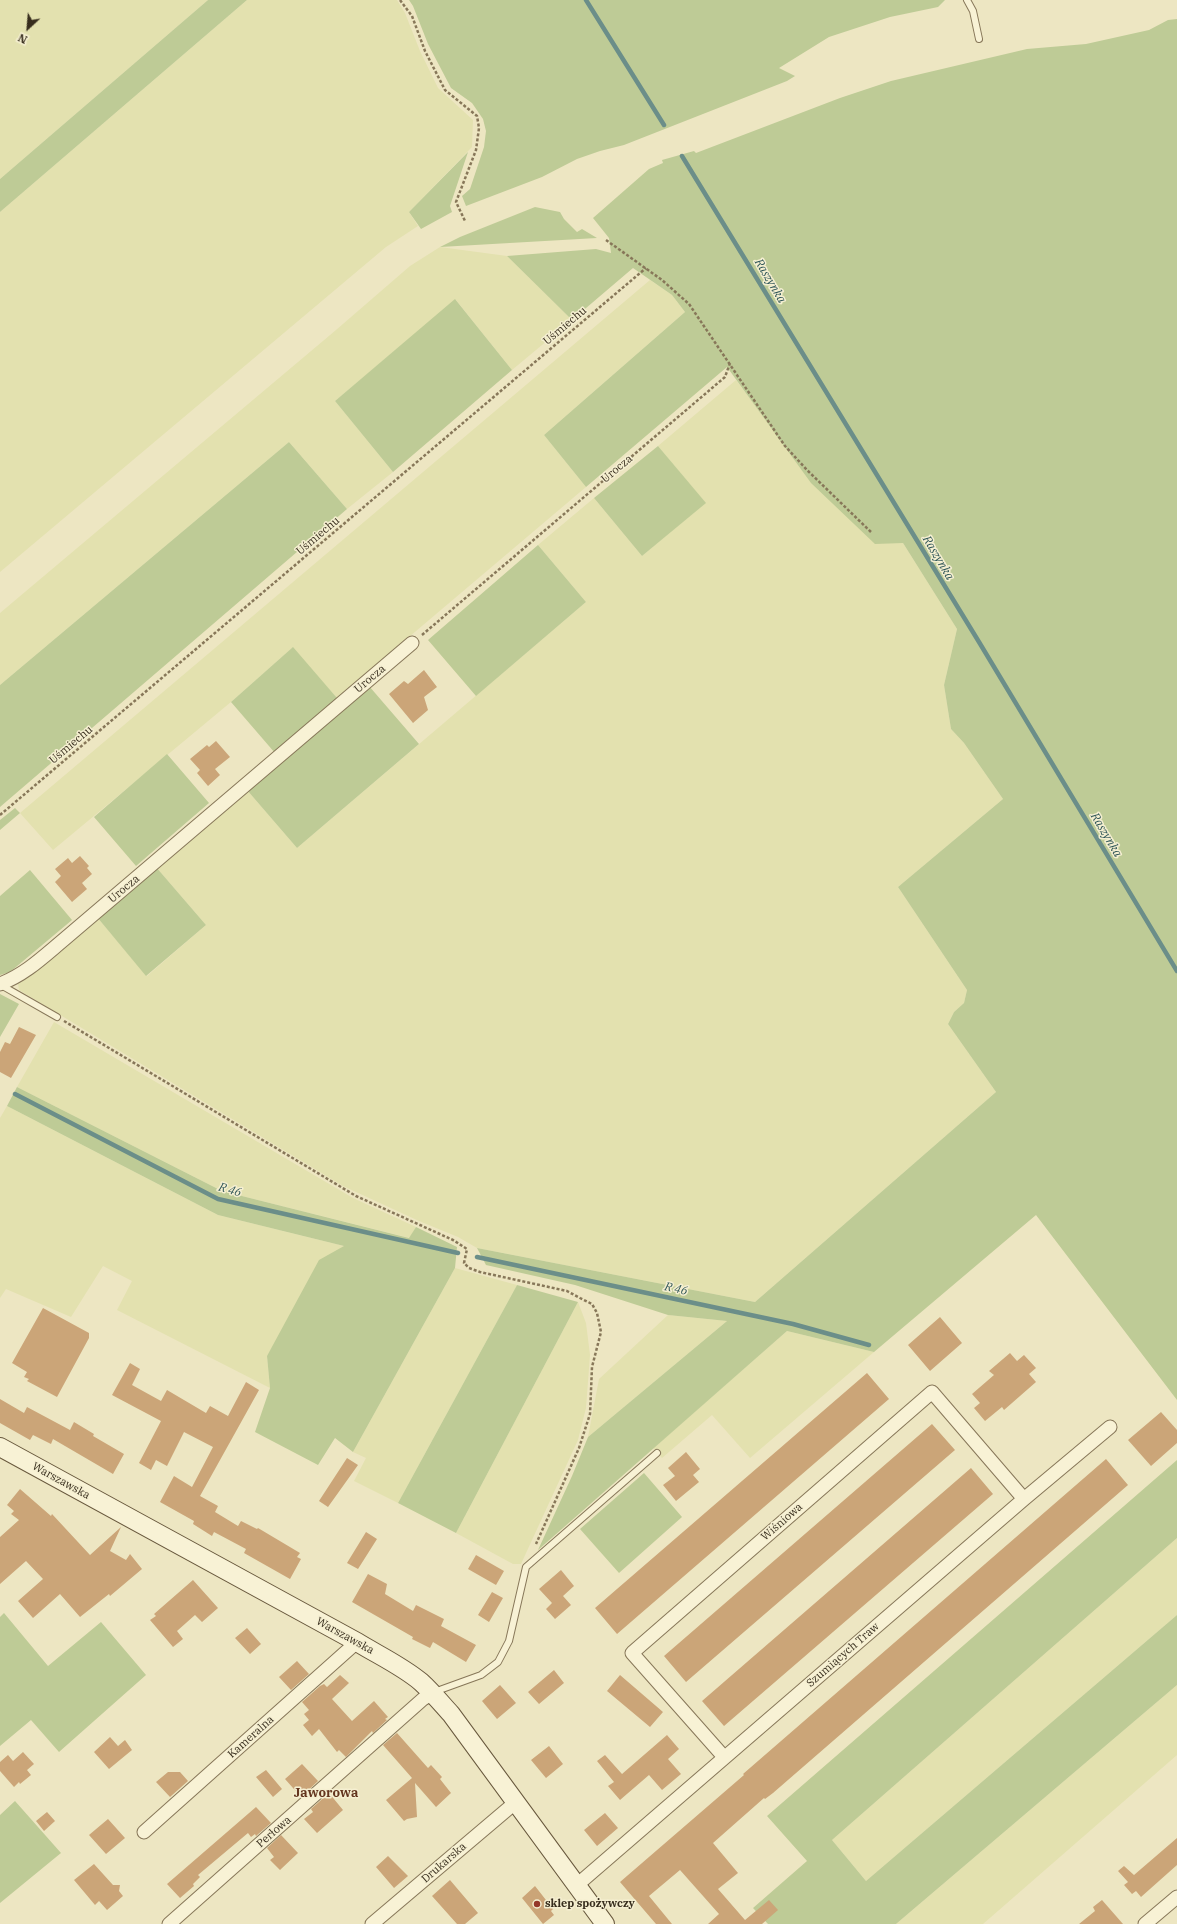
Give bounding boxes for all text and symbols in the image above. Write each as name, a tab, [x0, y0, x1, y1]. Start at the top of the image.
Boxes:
north arrow	[8, 8, 48, 48]
text: N	[16, 31, 30, 47]
water label: Raszynka	[751, 256, 789, 306]
street label: Uśmiechu	[541, 304, 589, 348]
street label: Urocza	[599, 452, 635, 486]
street label: Uśmiechu	[294, 514, 342, 558]
water label: Raszynka	[919, 533, 957, 583]
street label: Urocza	[352, 662, 388, 696]
street label: Uśmiechu	[47, 723, 95, 767]
water label: Raszynka	[1087, 810, 1125, 860]
street label: Urocza	[106, 872, 142, 906]
water label: R 46	[217, 1180, 243, 1200]
water label: R 46	[663, 1280, 689, 1298]
street label: Warszawska	[30, 1460, 92, 1502]
street label: Wiśniowa	[759, 1500, 805, 1544]
street label: Warszawska	[314, 1615, 376, 1657]
street label: Szumiących Traw	[804, 1620, 882, 1690]
street label: Kameralna	[225, 1713, 277, 1761]
district label: Jaworowa	[294, 1785, 358, 1801]
street label: Perłowa	[254, 1813, 294, 1851]
street label: Drukarska	[419, 1840, 469, 1886]
place label: sklep spożywczy	[545, 1897, 635, 1911]
marker: sklep spożywczy	[532, 1899, 542, 1909]

